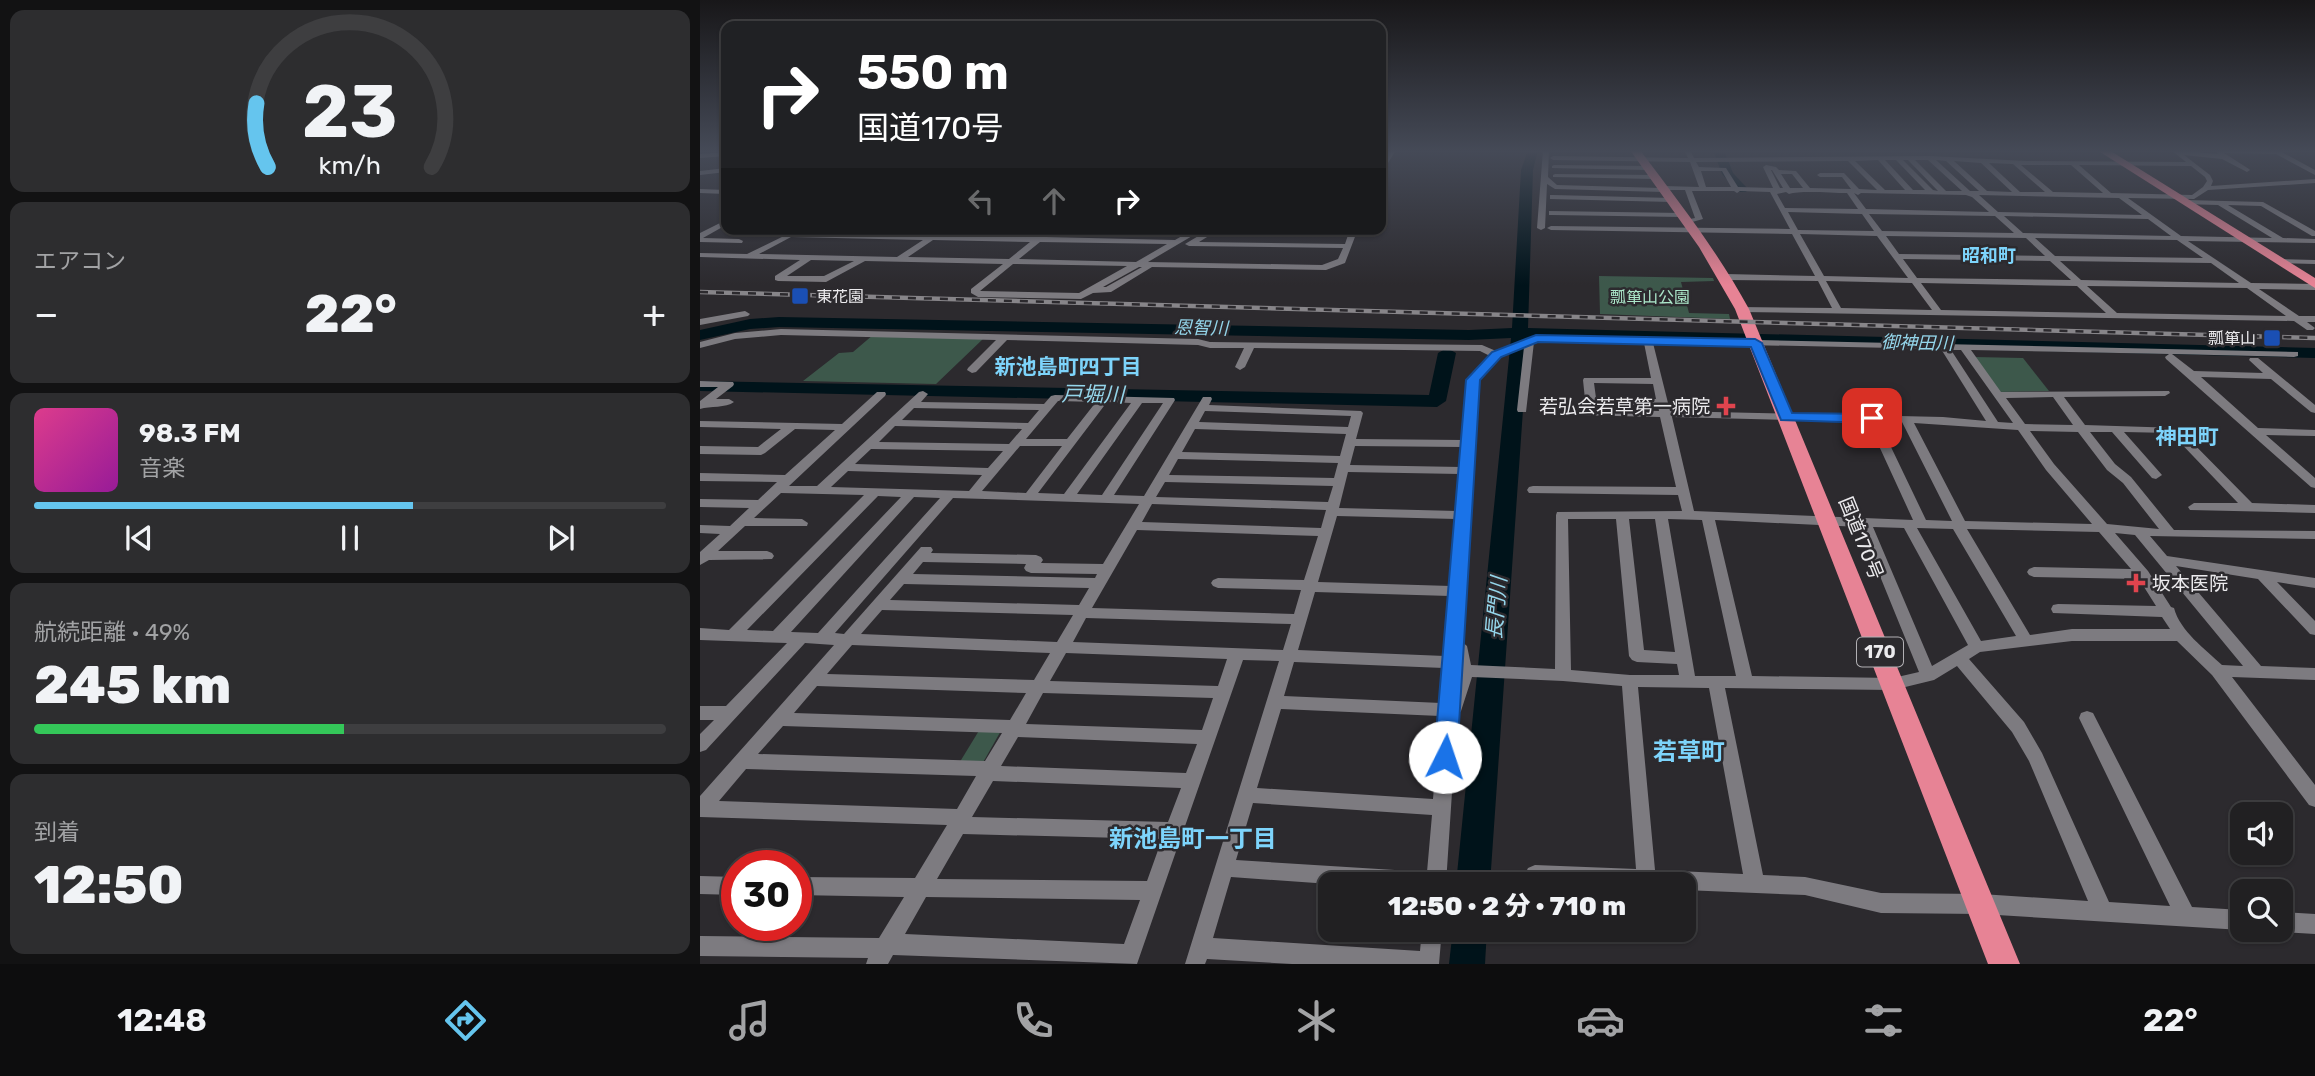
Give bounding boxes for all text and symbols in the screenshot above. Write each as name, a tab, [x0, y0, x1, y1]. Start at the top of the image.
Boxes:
text: 550 m	[857, 43, 1009, 101]
icon: right	[742, 49, 833, 140]
text: 23	[302, 69, 398, 155]
text: 国道170号	[857, 109, 1003, 147]
text: km/h	[319, 151, 381, 180]
icon: left	[962, 182, 1000, 220]
icon: ahead	[1035, 182, 1073, 220]
icon: right	[1108, 182, 1146, 220]
district label: 昭和町	[1962, 245, 2016, 267]
text: エアコン	[34, 247, 126, 275]
text: 22°	[304, 283, 397, 345]
marker: 東花園	[790, 286, 810, 306]
place label: 東花園	[816, 287, 864, 306]
park label: 瓢箪山公園	[1610, 288, 1690, 307]
text: −	[34, 291, 59, 337]
text: +	[642, 291, 666, 337]
water label: 恩智川	[1174, 317, 1230, 340]
marker: 瓢箪山	[2262, 328, 2282, 348]
place label: 瓢箪山	[2208, 329, 2256, 348]
water label: 御神田川	[1881, 331, 1955, 355]
district label: 新池島町四丁目	[995, 354, 1142, 379]
water label: 戸堀川	[1061, 381, 1127, 407]
pin	[1842, 388, 1902, 448]
place label: 若弘会若草第一病院	[1539, 395, 1710, 418]
marker: 若弘会若草第一病院	[1716, 396, 1736, 416]
icon: arrive	[1853, 399, 1891, 437]
text: 98.3 FM	[139, 418, 241, 449]
district label: 神田町	[2156, 424, 2219, 449]
text: 音楽	[139, 454, 185, 482]
street label: 国道170号	[1834, 493, 1888, 583]
icon: previous	[120, 519, 158, 557]
icon: pause	[331, 519, 369, 557]
icon: next	[542, 519, 580, 557]
place label: 坂本医院	[2152, 572, 2228, 595]
marker: 坂本医院	[2126, 573, 2146, 593]
water label: 長門川	[1481, 574, 1511, 640]
text: 航続距離 · 49%	[34, 618, 190, 646]
road number: 170	[1857, 638, 1903, 666]
text: 245 km	[34, 654, 231, 716]
position arrow	[1408, 720, 1482, 794]
district label: 若草町	[1653, 738, 1725, 766]
map controls	[2230, 802, 2293, 942]
button: sound	[2230, 802, 2293, 865]
text: 到着	[34, 818, 80, 846]
district label: 新池島町一丁目	[1109, 825, 1277, 853]
speed limit sign: 30	[721, 850, 812, 941]
text: 12:50	[34, 854, 184, 916]
button: search	[2230, 879, 2293, 942]
text: 12:50 · 2 分 · 710 m	[1388, 891, 1626, 922]
icon: directions	[441, 996, 490, 1045]
icon: music	[725, 996, 774, 1045]
icon: phone	[1009, 996, 1058, 1045]
icon: climate	[1292, 996, 1341, 1045]
icon: car	[1576, 996, 1625, 1045]
icon: filters	[1859, 996, 1908, 1045]
text: 12:48	[117, 1001, 207, 1039]
text: 22°	[2143, 1001, 2198, 1039]

